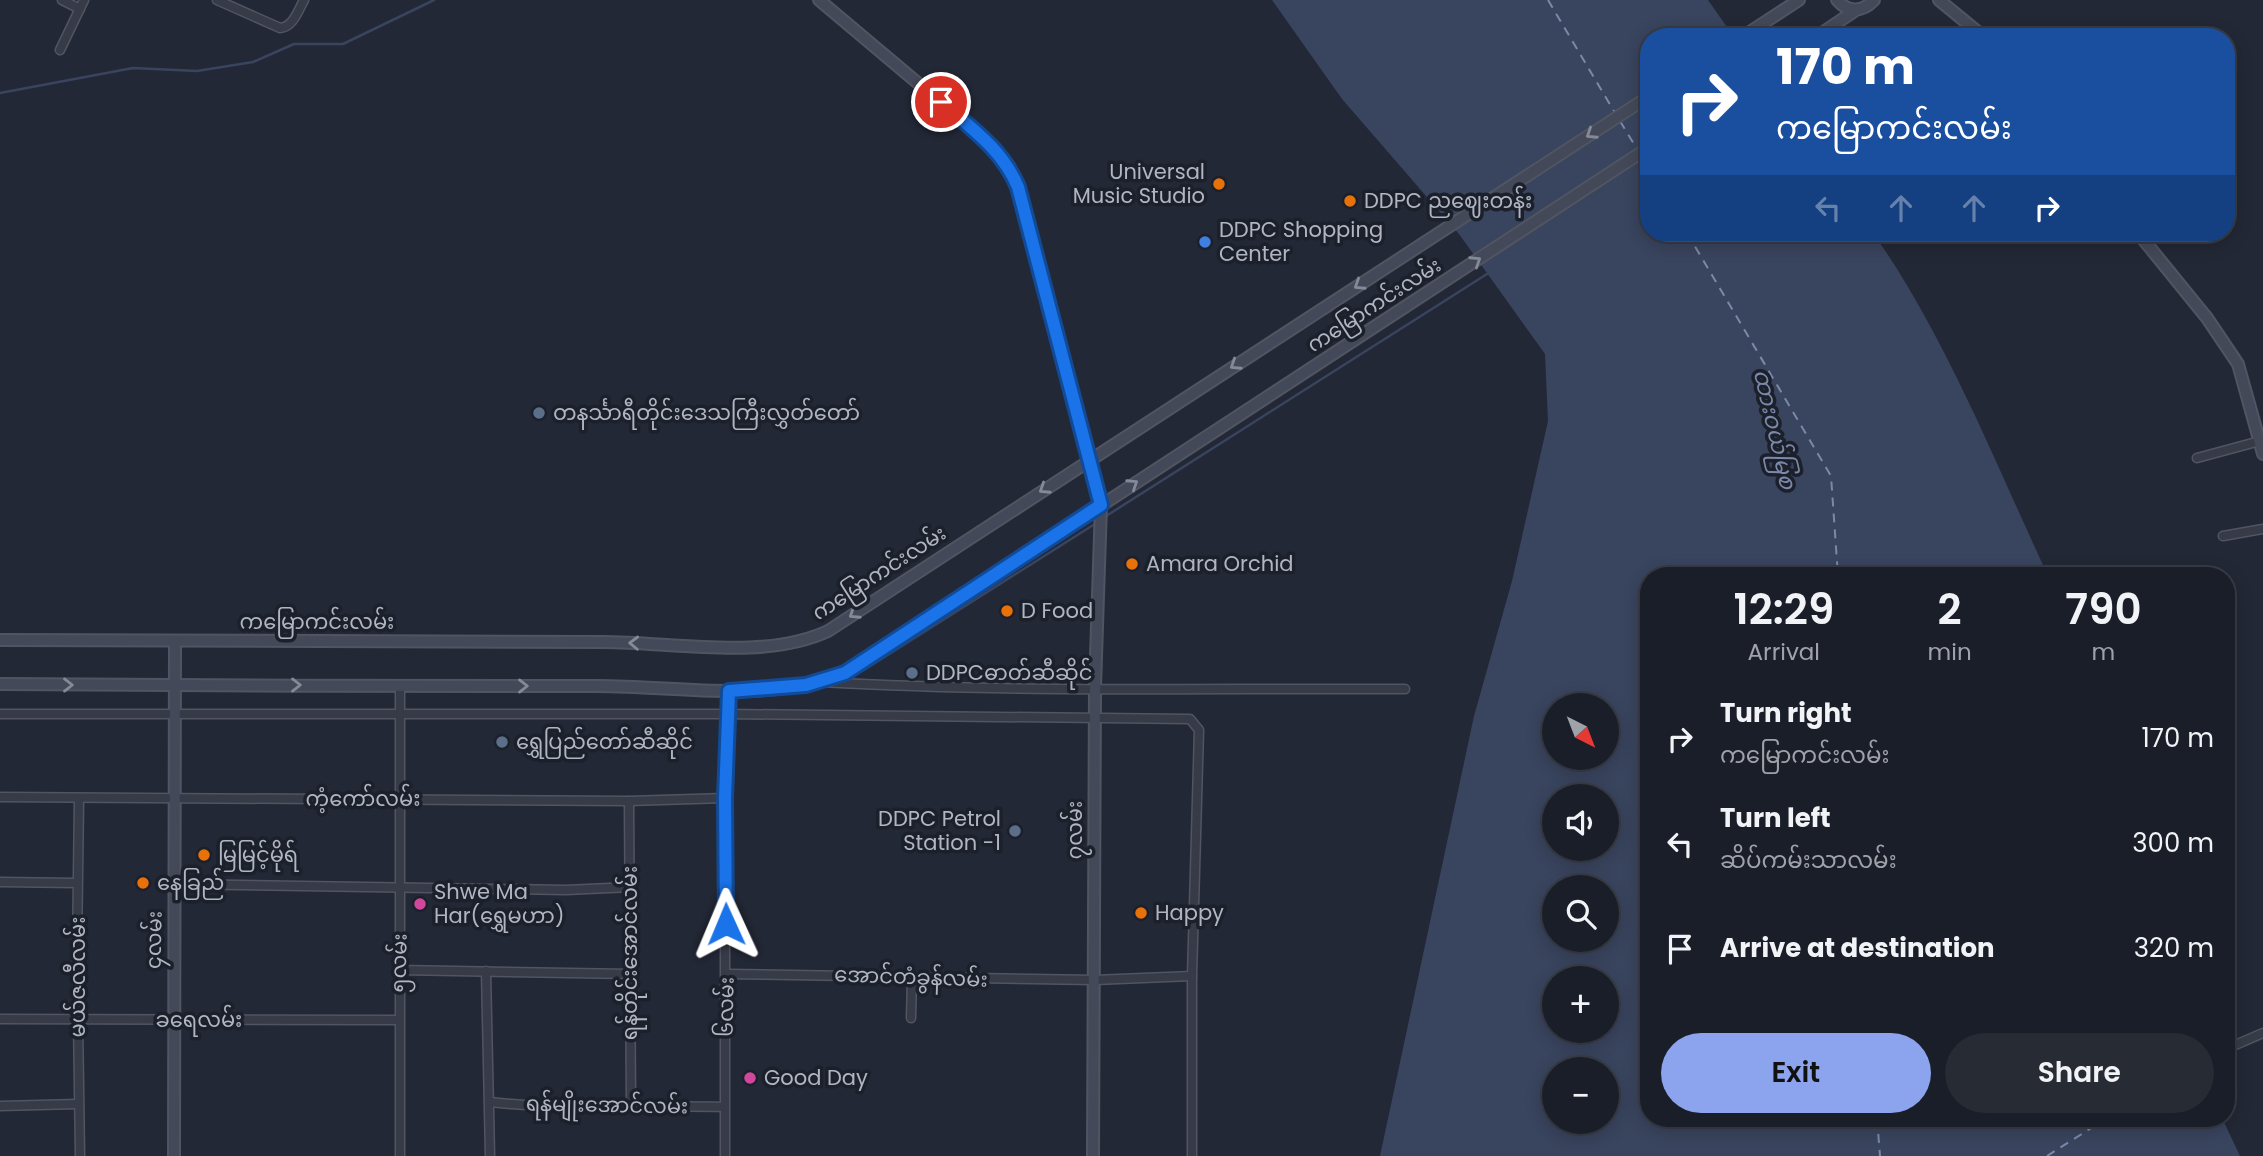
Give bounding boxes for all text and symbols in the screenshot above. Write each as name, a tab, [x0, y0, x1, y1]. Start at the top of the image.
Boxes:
text: 170 m	[1776, 33, 1915, 101]
icon: right	[1661, 56, 1752, 147]
pin	[911, 72, 971, 132]
icon: arrive	[922, 83, 960, 121]
text: ကမြောကင်းလမ်း	[1776, 105, 2012, 150]
one-way arrow	[1586, 126, 1599, 139]
place label: Universal Music Studio	[1073, 157, 1205, 210]
marker: Universal Music Studio	[1211, 176, 1227, 192]
place label: DDPC ညဈေးတန်း	[1364, 185, 1532, 218]
icon: left	[1809, 189, 1847, 227]
icon: ahead	[1882, 189, 1920, 227]
icon: ahead	[1955, 189, 1993, 227]
icon: right	[2028, 189, 2066, 227]
marker: DDPC ညဈေးတန်း	[1342, 193, 1358, 209]
place label: DDPC Shopping Center	[1219, 215, 1383, 268]
marker: DDPC Shopping Center	[1197, 234, 1213, 250]
street label: ကမြောကင်းလမ်း	[1300, 249, 1448, 361]
one-way arrow	[1468, 257, 1481, 269]
one-way arrow	[1354, 276, 1367, 289]
one-way arrow	[1230, 357, 1243, 370]
water label: ထားဝယ်မြစ	[1743, 366, 1805, 494]
place label: တနင်္သာရီတိုင်းဒေသကြီးလွှတ်တော်	[553, 397, 860, 430]
marker: တနင်္သာရီတိုင်းဒေသကြီးလွှတ်တော်	[531, 405, 547, 421]
one-way arrow	[1125, 480, 1138, 492]
one-way arrow	[1039, 481, 1052, 494]
street label: ကမြောကင်းလမ်း	[805, 517, 953, 629]
place label: Amara Orchid	[1146, 549, 1294, 578]
marker: Amara Orchid	[1124, 556, 1140, 572]
text: 12:29	[1733, 580, 1834, 639]
text: 2	[1938, 580, 1962, 639]
text: 790	[2065, 580, 2142, 639]
place label: D Food	[1021, 596, 1093, 625]
marker: D Food	[999, 603, 1015, 619]
one-way arrow	[848, 605, 861, 618]
street label: ကမြောကင်းလမ်း	[240, 606, 394, 639]
one-way arrow	[628, 635, 638, 651]
text: Arrival	[1748, 636, 1820, 668]
text: min	[1928, 636, 1972, 668]
text: m	[2091, 636, 2115, 668]
place label: DDPCဓာတ်ဆီဆိုင်	[926, 657, 1092, 690]
marker: DDPCဓာတ်ဆီဆိုင်	[904, 665, 920, 681]
one-way arrow	[63, 677, 74, 693]
one-way arrow	[291, 677, 301, 693]
one-way arrow	[518, 678, 529, 694]
north arrow	[1542, 693, 1619, 770]
map controls	[1542, 693, 1619, 1134]
text: Turn right	[1720, 695, 1852, 731]
icon: right	[1661, 720, 1699, 758]
text: 170 m	[2141, 720, 2214, 756]
place label: ရွှေပြည်တော်ဆီဆိုင်	[516, 726, 693, 759]
marker: ရွှေပြည်တော်ဆီဆိုင်	[494, 734, 510, 750]
text: ကမြောကင်းလမ်း	[1720, 739, 1890, 771]
street label: ကံ့ကော်လမ်း	[306, 783, 420, 814]
button: sound	[1542, 784, 1619, 861]
text: Turn left	[1720, 800, 1831, 836]
street label: ၇လမ်း	[1059, 801, 1092, 859]
place label: DDPC Petrol Station -1	[878, 804, 1001, 857]
marker: DDPC Petrol Station -1	[1007, 823, 1023, 839]
icon: left	[1661, 825, 1699, 863]
text: 300 m	[2132, 825, 2214, 861]
place label: မြမြင့်မိုရ်	[218, 839, 300, 872]
text: ဆိပ်ကမ်းသာလမ်း	[1720, 844, 1897, 876]
marker: မြမြင့်မိုရ်	[196, 847, 212, 863]
street label: ရန်တိုင်းအောင်လမ်း	[614, 866, 647, 1040]
place label: နေခြည်	[157, 867, 224, 900]
marker: နေခြည်	[135, 875, 151, 891]
button: search	[1542, 875, 1619, 952]
place label: Shwe Ma Har(‌‌ရွှေမဟာ)	[434, 877, 564, 933]
position arrow	[689, 887, 763, 961]
marker: Shwe Ma Har(‌‌ရွှေမဟာ)	[412, 896, 428, 912]
place label: Happy	[1155, 898, 1224, 927]
marker: Happy	[1133, 905, 1149, 921]
street label: ၄လမ်း	[137, 911, 172, 969]
street label: မယ်ဇလီလမ်း	[62, 917, 92, 1037]
icon: arrive	[1661, 930, 1699, 968]
text: Arrive at destination	[1720, 930, 1995, 966]
text: 320 m	[2134, 930, 2214, 966]
street label: ၅လမ်း	[382, 933, 417, 993]
street label: အောင်တံခွန်လမ်း	[834, 958, 988, 997]
button: +	[1542, 966, 1619, 1043]
street label: ၆လမ်း	[709, 977, 741, 1037]
street label: ခရေလမ်း	[156, 1004, 242, 1037]
button: Exit	[1661, 1033, 1931, 1113]
button: Share	[1945, 1033, 2214, 1113]
button: −	[1542, 1057, 1619, 1134]
place label: Good Day	[764, 1063, 868, 1092]
marker: Good Day	[742, 1070, 758, 1086]
street label: ရန်မျိုးအောင်လမ်း	[525, 1088, 689, 1124]

